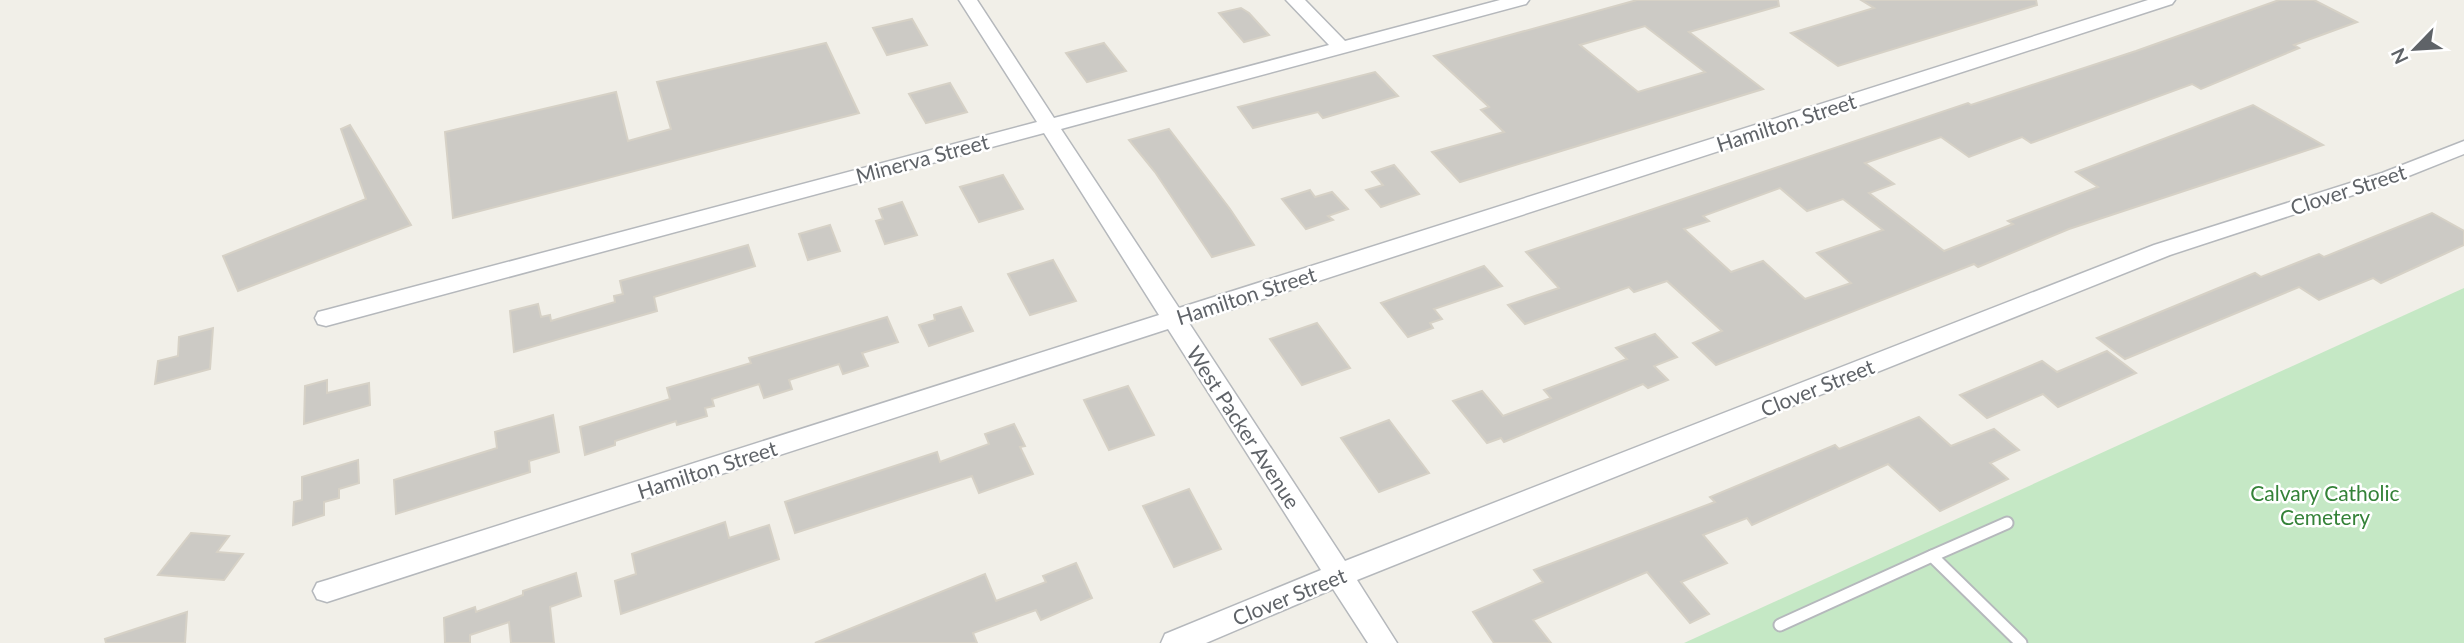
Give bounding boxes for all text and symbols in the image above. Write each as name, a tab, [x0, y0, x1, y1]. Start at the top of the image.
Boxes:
north arrow	[2380, 14, 2450, 84]
text: N	[2386, 45, 2413, 68]
street label: Hamilton Street	[1713, 88, 1859, 156]
street label: Minerva Street	[853, 128, 992, 188]
street label: Clover Street	[2287, 158, 2409, 219]
street label: Hamilton Street	[1173, 261, 1319, 329]
street label: West Packer Avenue	[1182, 341, 1306, 513]
street label: Clover Street	[1757, 353, 1878, 421]
street label: Hamilton Street	[634, 435, 780, 503]
park label: Calvary Catholic Cemetery	[2250, 480, 2400, 529]
street label: Clover Street	[1229, 562, 1350, 630]

